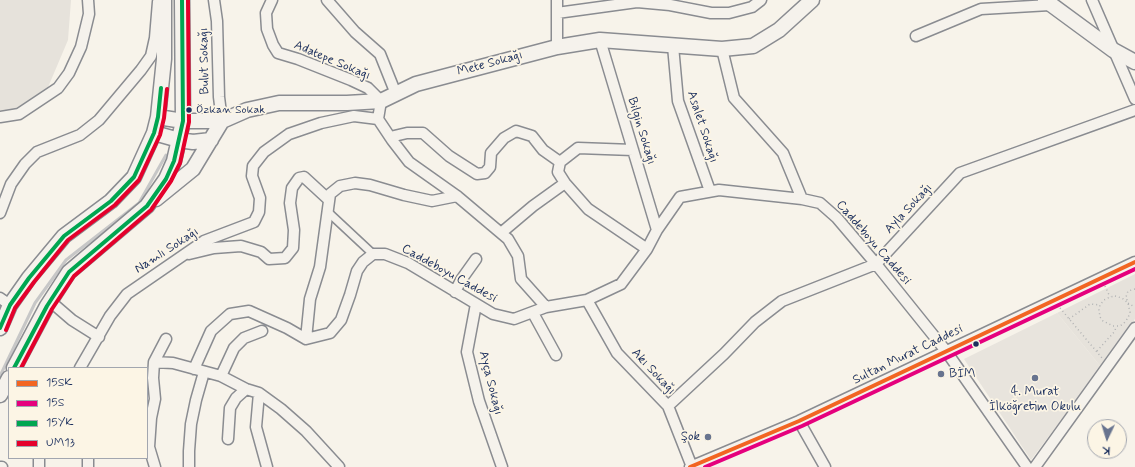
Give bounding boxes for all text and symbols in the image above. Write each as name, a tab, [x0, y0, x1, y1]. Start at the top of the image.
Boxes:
street label: Bulut Sokağı	[197, 27, 213, 95]
street label: Adatepe Sokağı	[291, 38, 373, 84]
street label: Mete Sokağı	[455, 48, 525, 80]
street label: Asalet Sokağı	[683, 89, 721, 165]
street label: Bilgin Sokağı	[623, 95, 659, 167]
place label: Özkan Sokak	[196, 103, 265, 117]
marker: Özkan Sokak	[184, 105, 194, 115]
street label: Ayla Sokağı	[882, 181, 936, 237]
street label: Caddeboyu Caddesi	[832, 198, 914, 288]
street label: Namlı Sokağı	[132, 225, 202, 277]
street label: Caddeboyu Caddesi	[399, 241, 499, 307]
street label: Sultan Murat Caddesi	[850, 322, 966, 388]
unlabelled marker	[971, 339, 981, 349]
street label: Akı Sokağı	[628, 346, 678, 398]
street label: Ayça Sokağı	[475, 349, 505, 417]
place label: BİM	[949, 366, 975, 382]
legend	[8, 367, 148, 459]
marker: BİM	[936, 369, 946, 379]
marker: 4. Murat İlköğretim Okulu	[1030, 373, 1040, 383]
text: 15SK	[46, 375, 73, 391]
place label: 4. Murat İlköğretim Okulu	[989, 384, 1081, 415]
text: 15S	[46, 395, 64, 411]
text: 15YK	[46, 415, 74, 431]
north arrow	[1087, 419, 1127, 459]
place label: Şok	[681, 429, 700, 445]
marker: Şok	[703, 432, 713, 442]
text: UM13	[46, 435, 75, 451]
text: K	[1102, 443, 1111, 457]

